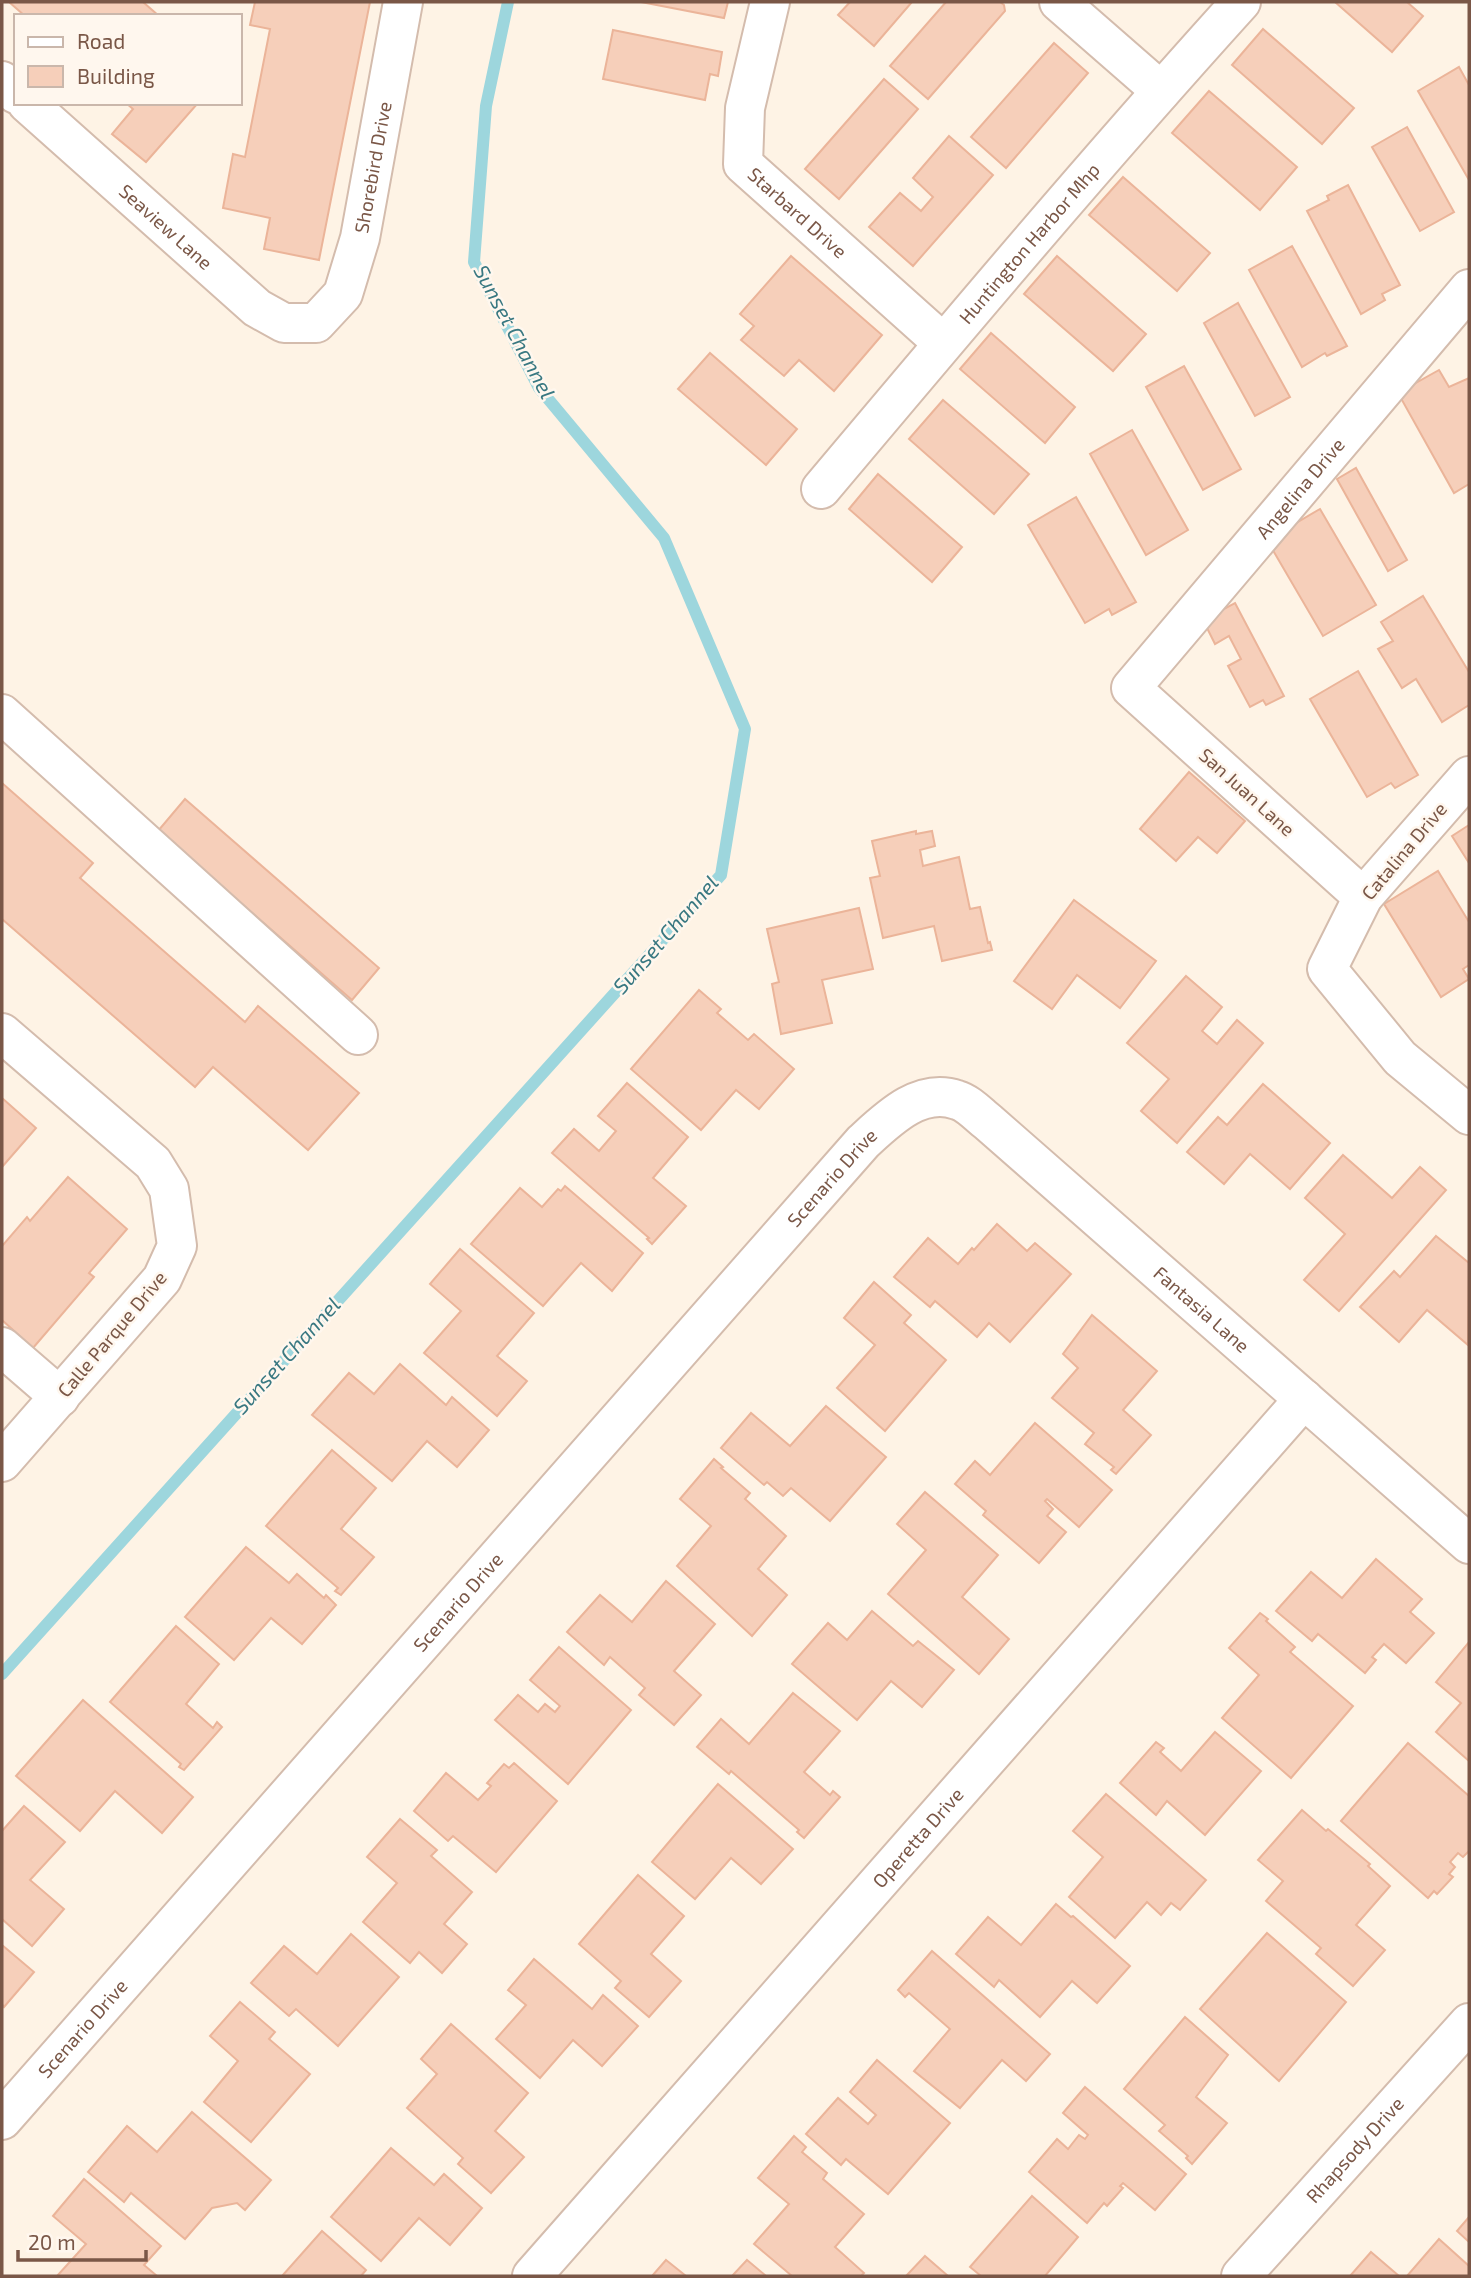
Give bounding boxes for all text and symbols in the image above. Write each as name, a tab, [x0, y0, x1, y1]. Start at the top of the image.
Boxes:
legend	[14, 14, 242, 105]
text: Road	[77, 28, 125, 53]
text: Building	[77, 63, 155, 88]
street label: Shorebird Drive	[349, 100, 396, 235]
street label: Huntington Harbor Mhp	[954, 158, 1104, 328]
street label: Starbard Drive	[744, 162, 852, 263]
street label: Seaview Lane	[115, 179, 218, 274]
water label: Sunset Channel	[470, 260, 561, 403]
street label: Angelina Drive	[1251, 433, 1349, 543]
street label: San Juan Lane	[1195, 743, 1300, 840]
street label: Catalina Drive	[1356, 797, 1451, 904]
water label: Sunset Channel	[607, 870, 723, 998]
street label: Scenario Drive	[782, 1123, 881, 1231]
street label: Fantasia Lane	[1149, 1261, 1254, 1357]
street label: Calle Parque Drive	[52, 1266, 171, 1401]
water label: Sunset Channel	[227, 1292, 345, 1418]
street label: Scenario Drive	[408, 1548, 507, 1656]
street label: Operetta Drive	[867, 1782, 968, 1892]
street label: Scenario Drive	[33, 1974, 132, 2082]
street label: Rhapsody Drive	[1301, 2092, 1408, 2207]
scale bar	[18, 2218, 145, 2262]
text: 20 m	[28, 2229, 76, 2254]

